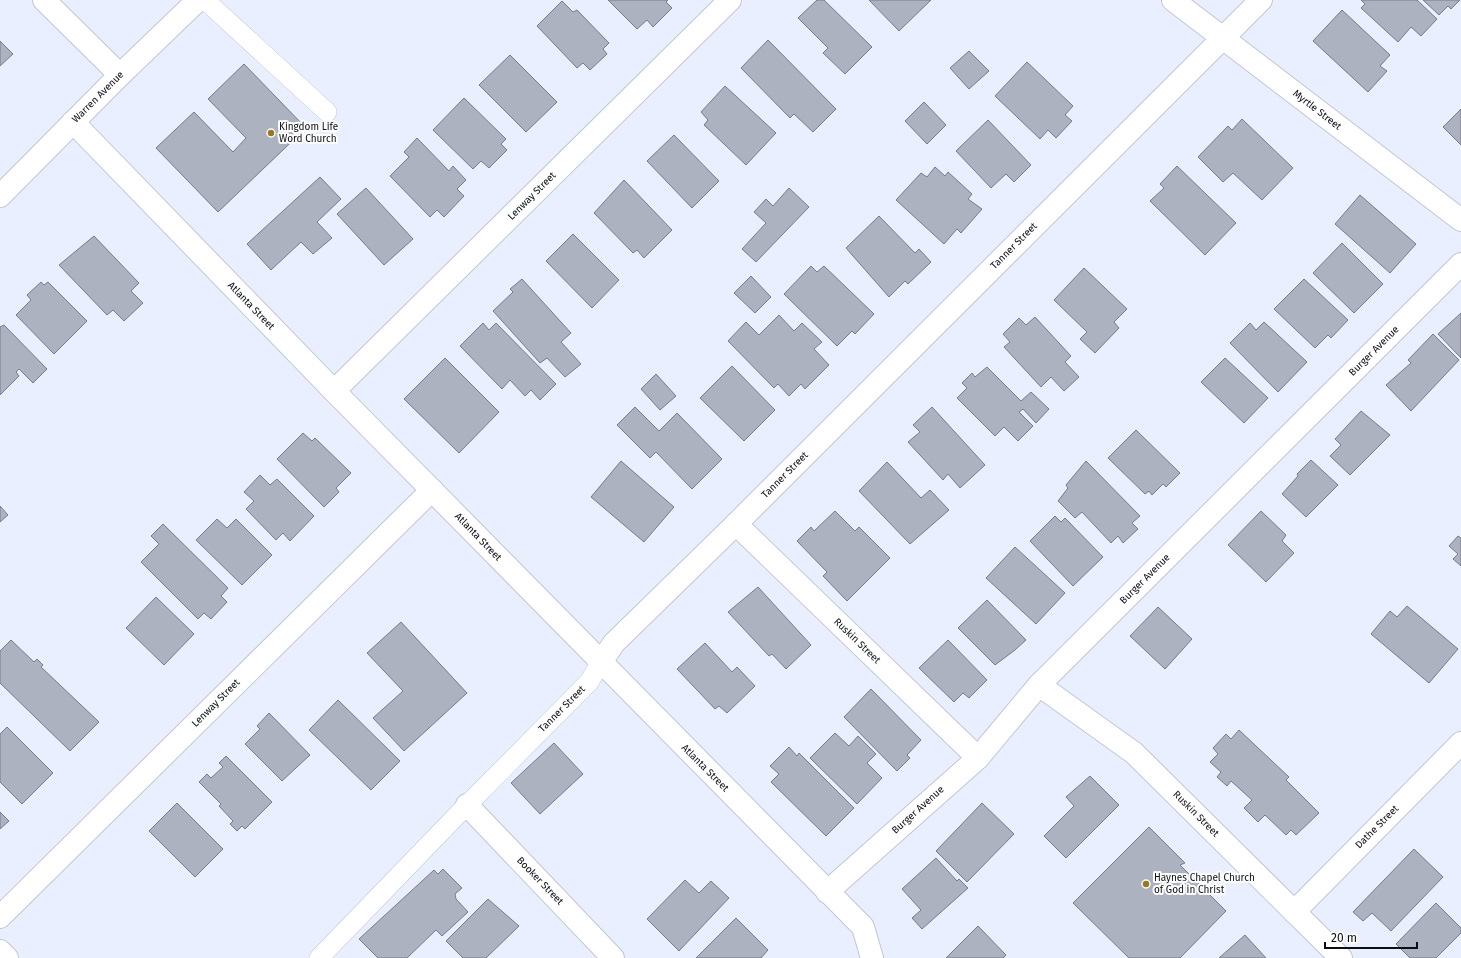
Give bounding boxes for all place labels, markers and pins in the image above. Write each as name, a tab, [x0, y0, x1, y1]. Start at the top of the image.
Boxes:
place label: Kingdom Life Word Church	[279, 121, 338, 145]
marker: Kingdom Life Word Church	[266, 128, 276, 138]
place label: Haynes Chapel Church of God in Christ	[1154, 872, 1255, 896]
marker: Haynes Chapel Church of God in Christ	[1141, 879, 1151, 889]

